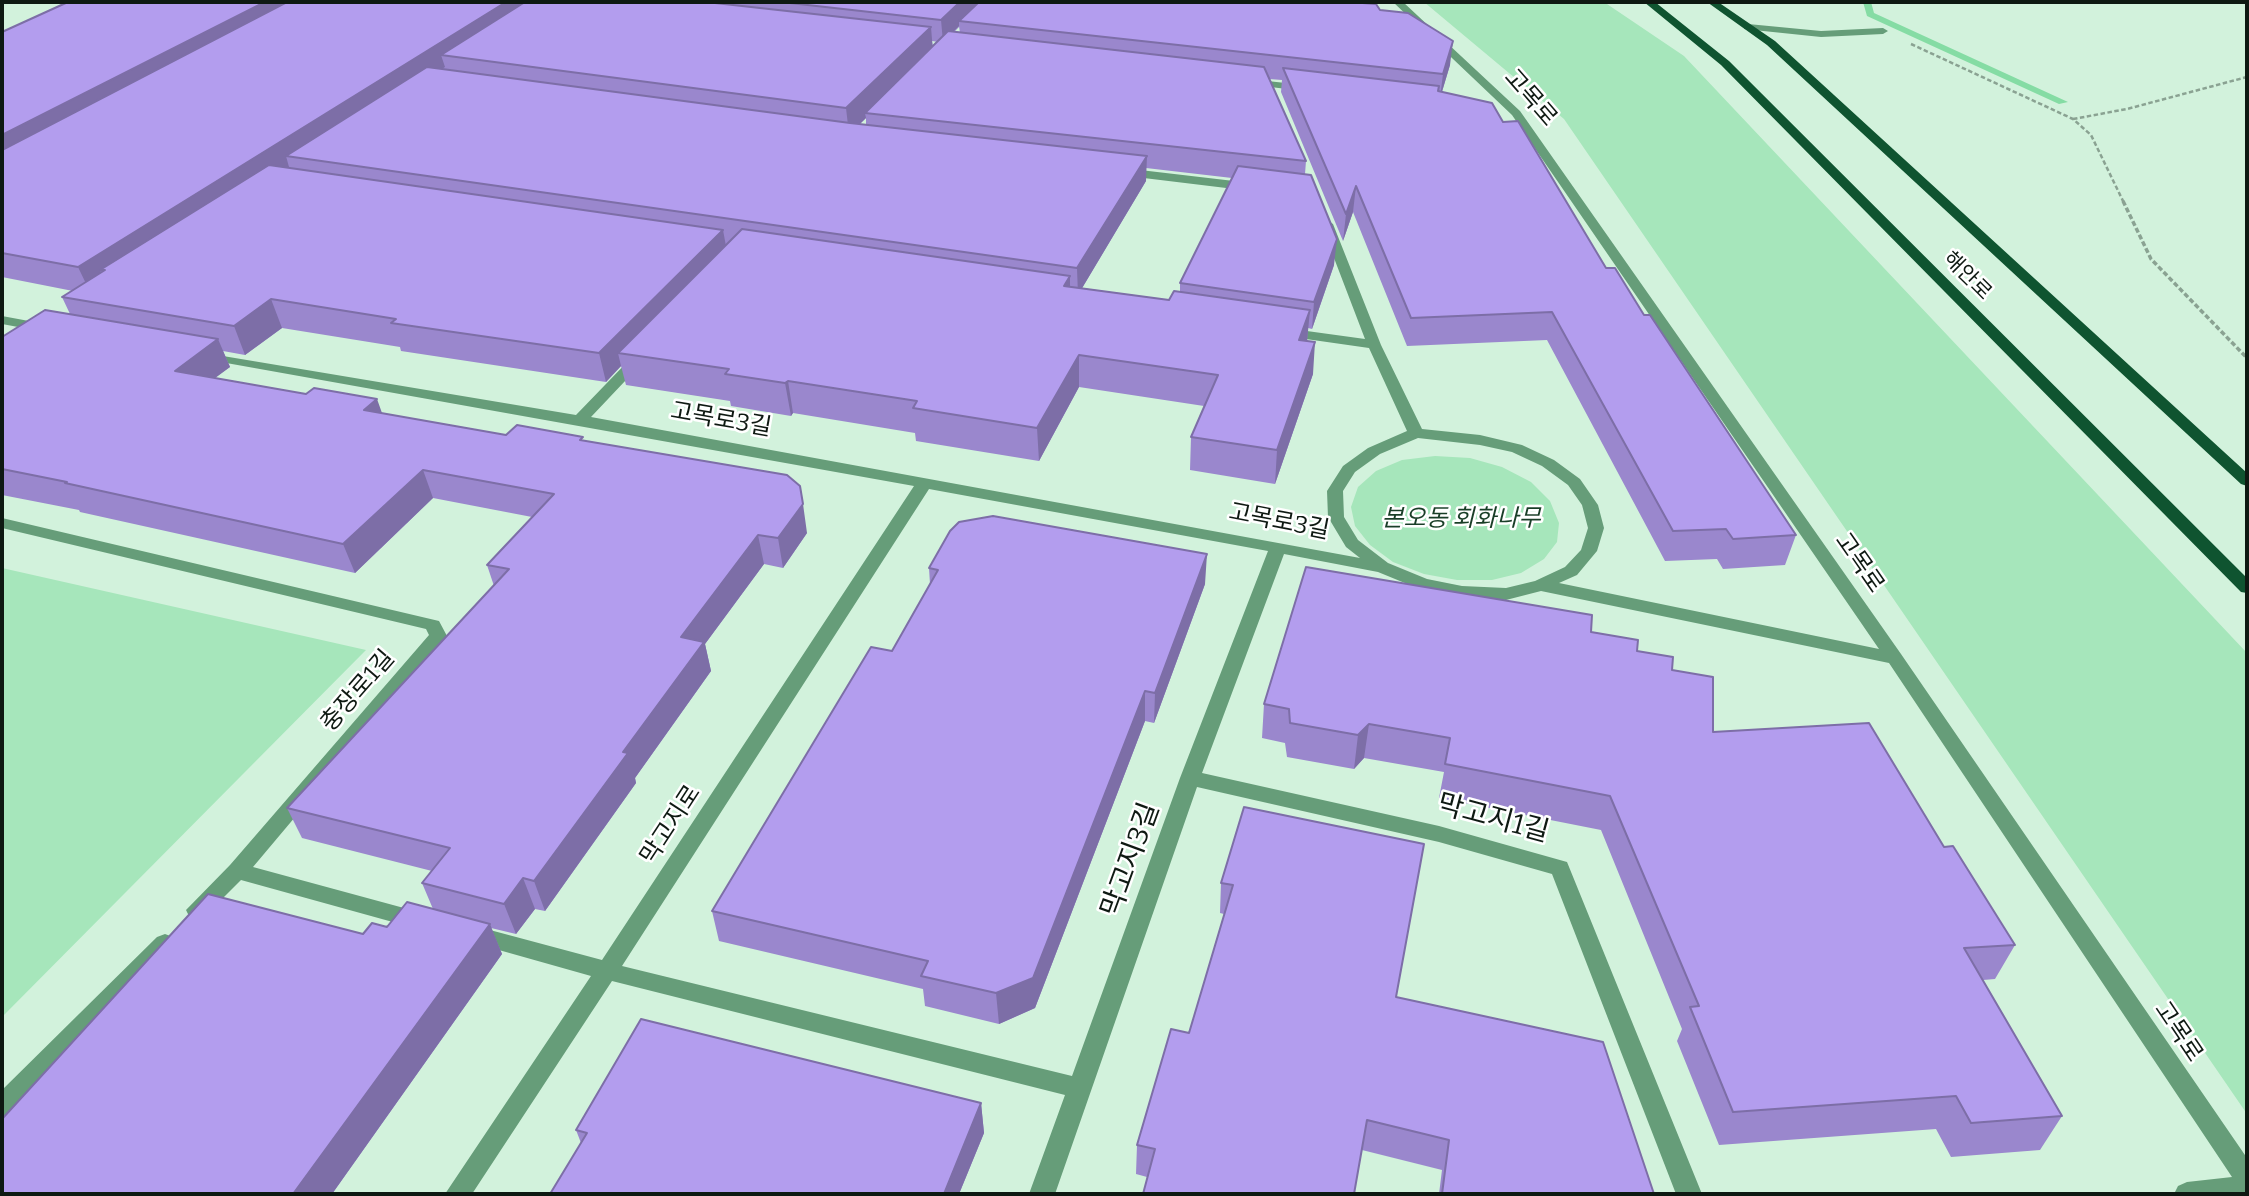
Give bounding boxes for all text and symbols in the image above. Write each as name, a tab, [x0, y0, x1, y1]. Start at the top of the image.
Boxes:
street label: 고목로	[1497, 64, 1563, 132]
street label: 해안로	[1938, 247, 1996, 305]
street label: 고목로3길	[668, 397, 774, 443]
street label: 고목로3길	[1226, 498, 1332, 546]
park label: 본오동 회화나무	[1381, 505, 1541, 533]
street label: 고목로	[1828, 528, 1890, 598]
street label: 충장로1길	[315, 645, 401, 737]
street label: 막고지로	[635, 780, 707, 870]
street label: 막고지1길	[1433, 788, 1553, 850]
street label: 막고지3길	[1095, 798, 1167, 922]
street label: 고목로	[2148, 996, 2208, 1068]

